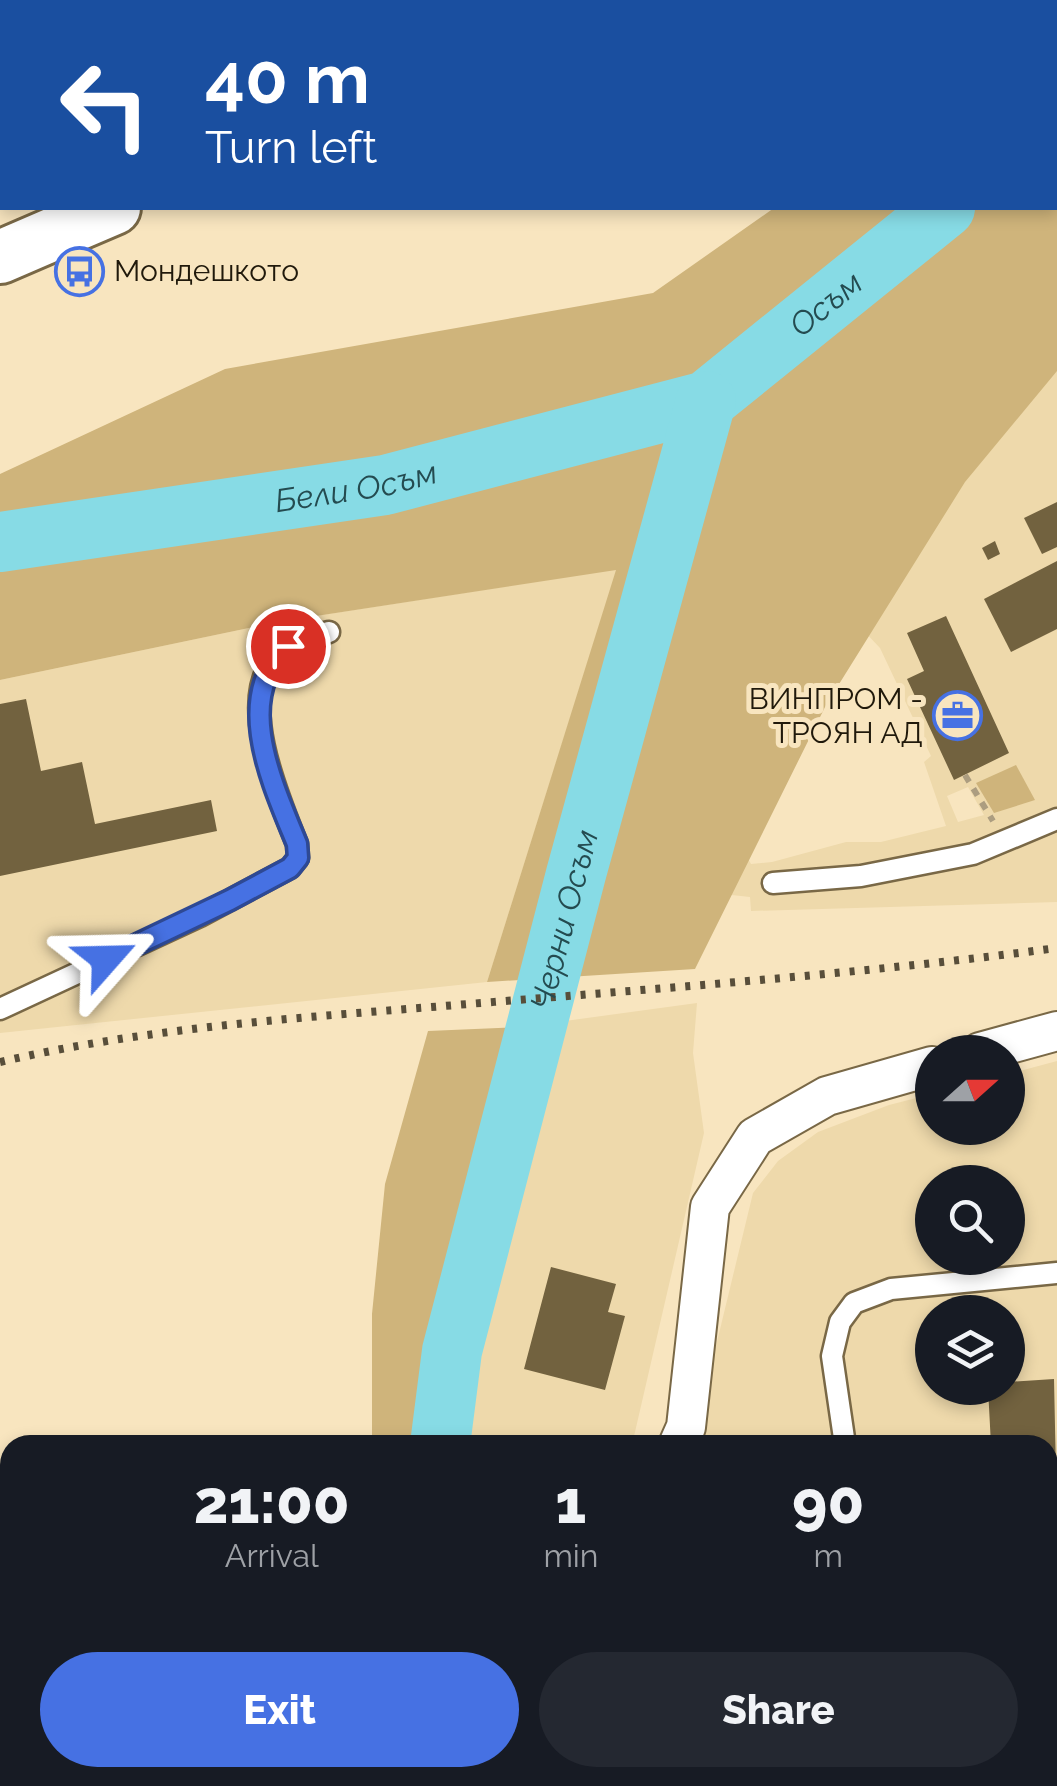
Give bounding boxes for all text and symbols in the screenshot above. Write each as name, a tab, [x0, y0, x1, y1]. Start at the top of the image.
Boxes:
text: 40 m	[205, 37, 370, 119]
icon: left	[40, 40, 170, 170]
text: Turn left	[205, 121, 377, 174]
bus stop icon: Мондешкото	[53, 245, 105, 297]
place label: Мондешкото	[114, 253, 299, 288]
water label: Осъм	[782, 264, 869, 344]
water label: Бели Осъм	[272, 453, 441, 519]
pin	[246, 604, 331, 689]
icon: arrive	[261, 619, 316, 674]
place label: ВИНПРОМ - ТРОЯН АД	[749, 681, 923, 750]
office icon: ВИНПРОМ - ТРОЯН АД	[932, 690, 984, 742]
water label: Черни Осъм	[522, 826, 605, 1014]
position arrow	[54, 907, 158, 1011]
north arrow	[915, 1035, 1025, 1145]
map controls	[915, 1035, 1025, 1405]
button: search	[915, 1165, 1025, 1275]
button: layers	[915, 1295, 1025, 1405]
text: 21:00	[194, 1467, 350, 1537]
text: 1	[555, 1467, 586, 1537]
text: 90	[792, 1467, 864, 1537]
text: Arrival	[225, 1537, 319, 1574]
text: min	[543, 1537, 598, 1574]
text: m	[813, 1537, 843, 1574]
button: Exit	[40, 1652, 519, 1767]
button: Share	[539, 1652, 1018, 1767]

